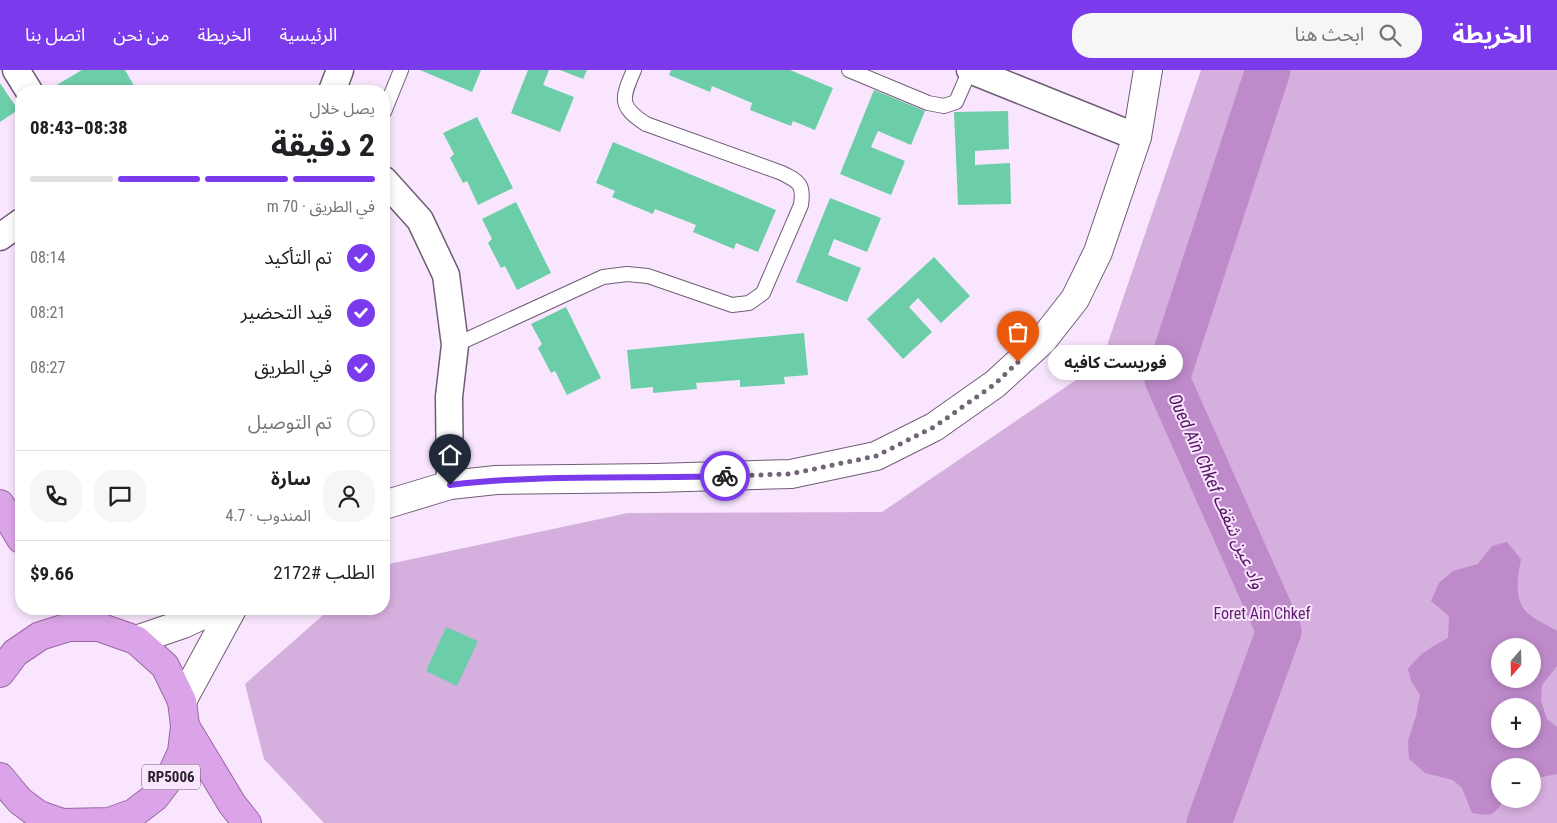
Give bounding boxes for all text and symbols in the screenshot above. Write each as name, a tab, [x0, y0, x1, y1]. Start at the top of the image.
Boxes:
search box	[1072, 13, 1422, 58]
icon: search	[1376, 21, 1404, 49]
text: الخريطة	[1452, 21, 1532, 49]
text: ابحث هنا	[1294, 23, 1364, 46]
text: اتصل بنا	[25, 24, 85, 45]
text: من نحن	[113, 24, 169, 45]
text: الخريطة	[197, 24, 251, 45]
text: الرئيسية	[279, 24, 337, 45]
text: يصل خلال	[310, 99, 375, 118]
text: 08:38–08:43	[30, 116, 128, 139]
text: 2 دقيقة	[271, 126, 375, 164]
text: في الطريق · 70 m	[267, 197, 375, 216]
icon: check	[347, 244, 375, 272]
text: تم التأكيد	[264, 246, 332, 269]
text: 08:14	[30, 248, 65, 267]
icon: check	[347, 299, 375, 327]
text: قيد التحضير	[241, 301, 332, 324]
text: 08:21	[30, 303, 65, 322]
pin	[997, 311, 1039, 362]
icon: bag	[1004, 318, 1032, 346]
callout: فوريست كافيه	[1048, 344, 1183, 380]
text: فوريست كافيه	[1064, 353, 1167, 372]
icon: check	[347, 354, 375, 382]
text: في الطريق	[254, 356, 332, 379]
text: 08:27	[30, 358, 65, 377]
water label: Oued Aïn Chkef واد عين شقف	[1164, 390, 1270, 592]
text: تم التوصيل	[248, 411, 332, 434]
pin	[429, 434, 471, 485]
icon: home	[436, 441, 464, 469]
courier	[700, 451, 750, 501]
icon: bike	[711, 462, 739, 490]
text: سارة	[271, 467, 311, 490]
button: phone	[30, 470, 82, 522]
button: chat	[94, 470, 146, 522]
button: person	[323, 470, 375, 522]
text: المندوب · 4.7	[225, 506, 311, 525]
text: الطلب #2172	[273, 561, 375, 584]
text: $9.66	[30, 562, 74, 585]
park label: Foret Ain Chkef	[1214, 604, 1310, 623]
north arrow	[1491, 638, 1541, 688]
map controls	[1491, 638, 1541, 808]
button: +	[1491, 698, 1541, 748]
button: −	[1491, 758, 1541, 808]
road number: RP5006	[142, 764, 200, 790]

